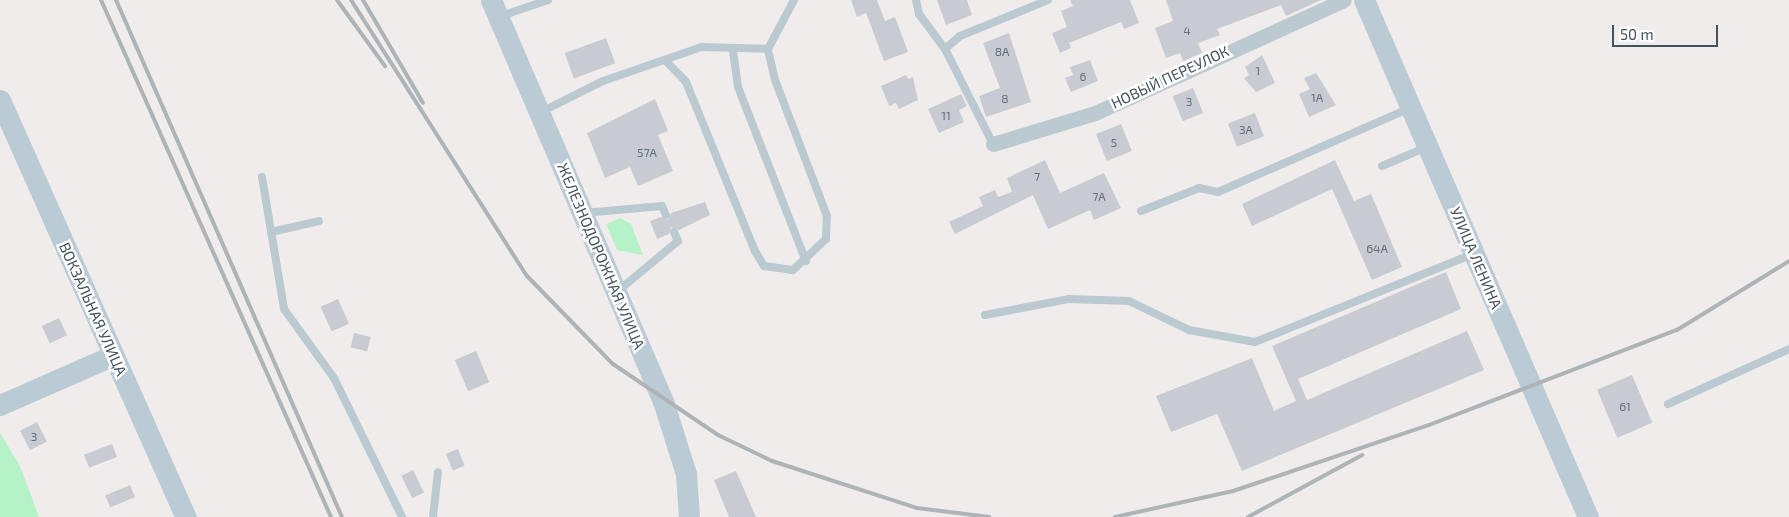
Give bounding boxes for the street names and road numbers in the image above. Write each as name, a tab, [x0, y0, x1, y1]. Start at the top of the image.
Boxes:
street label: НОВЫЙ ПЕРЕУЛОК	[1108, 42, 1232, 112]
street label: ЖЕЛЕЗНОДОРОЖНАЯ УЛИЦА	[554, 160, 648, 352]
street label: УЛИЦА ЛЕНИНА	[1446, 204, 1506, 312]
street label: ВОКЗАЛЬНАЯ УЛИЦА	[55, 240, 131, 378]

